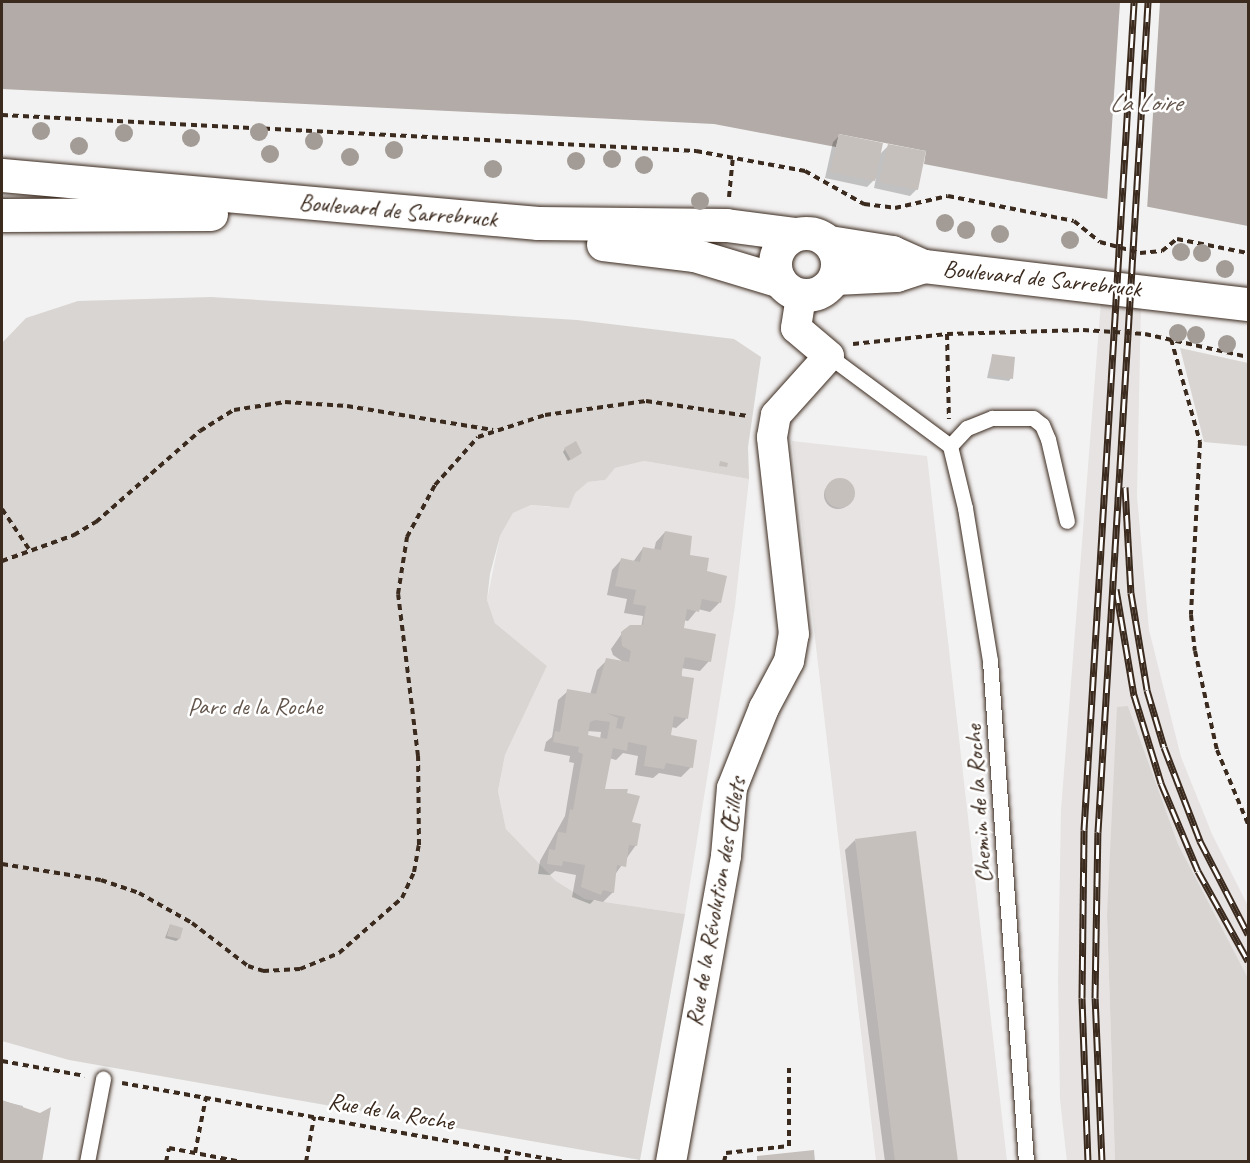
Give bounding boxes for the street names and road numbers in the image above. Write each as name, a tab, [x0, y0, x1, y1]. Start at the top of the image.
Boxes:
street label: Boulevard de Sarrebruck	[298, 188, 498, 234]
street label: Boulevard de Sarrebruck	[941, 254, 1143, 304]
street label: Chemin de la Roche	[959, 724, 999, 884]
street label: Rue de la Révolution des Œillets	[680, 775, 752, 1029]
street label: Rue de la Roche	[326, 1087, 456, 1137]

